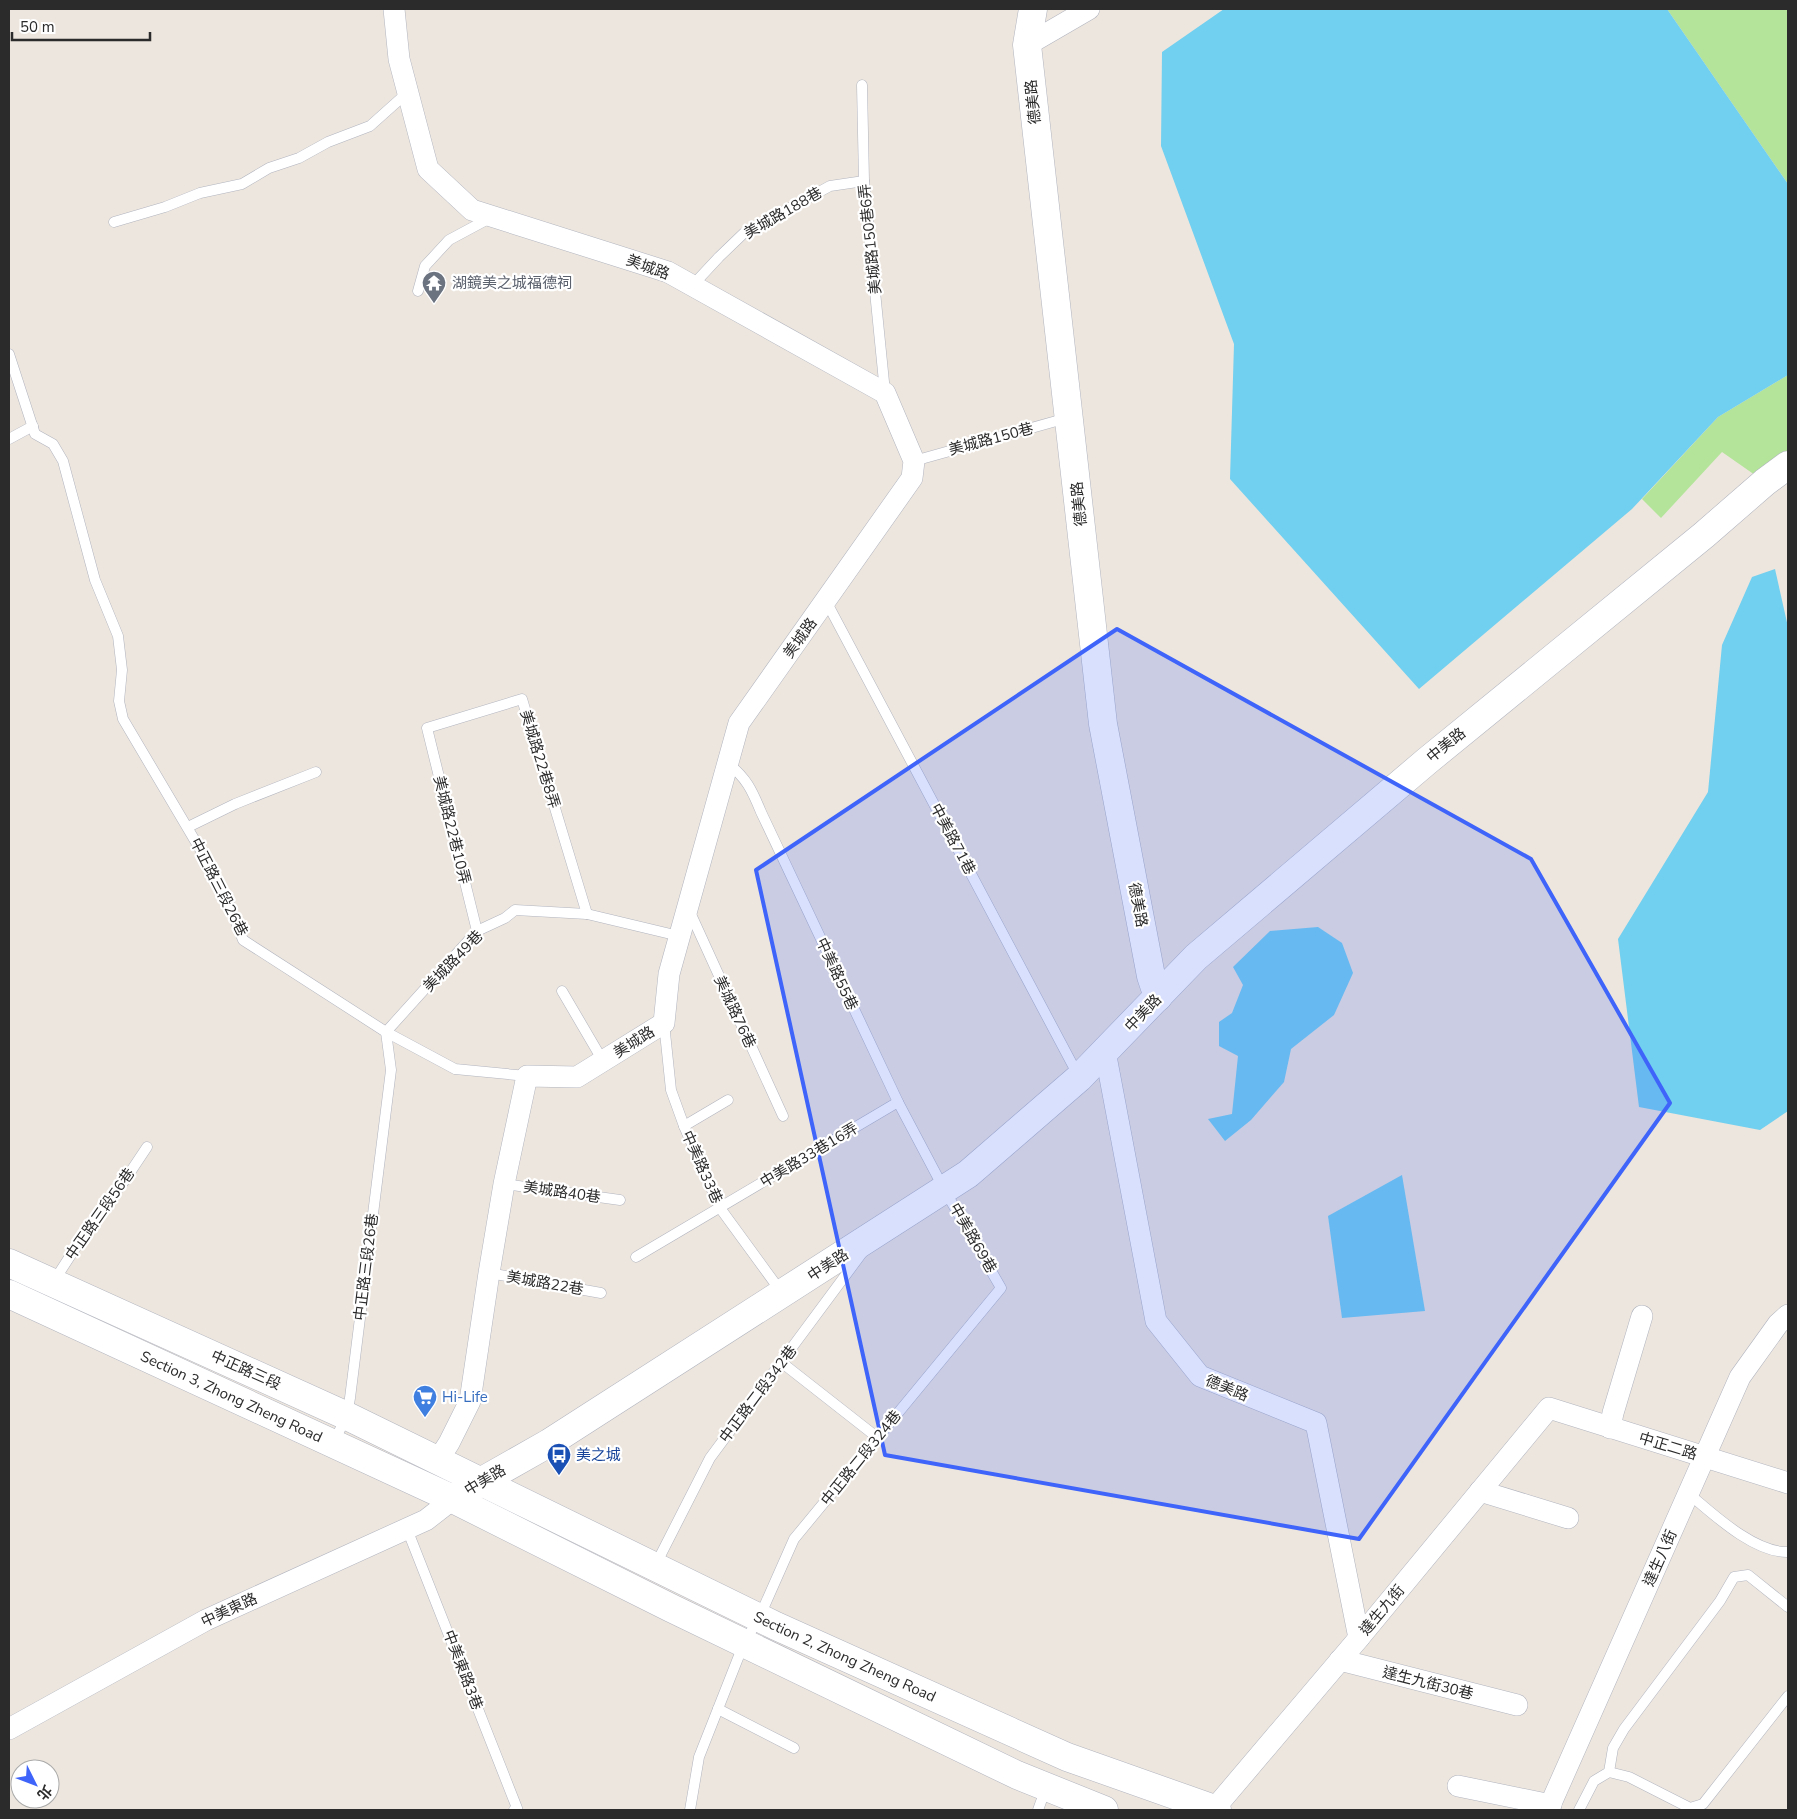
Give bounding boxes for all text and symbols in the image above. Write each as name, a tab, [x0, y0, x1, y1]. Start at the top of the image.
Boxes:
scale bar	[12, 10, 150, 42]
text: 50 m	[20, 17, 55, 37]
street label: 德美路	[1021, 79, 1045, 125]
street label: 美城路188巷	[740, 183, 826, 243]
street label: 美城路150巷6弄	[854, 183, 886, 295]
street label: 美城路	[623, 250, 673, 284]
temple icon: 湖鏡美之城福德祠	[421, 270, 447, 304]
place label: 湖鏡美之城福德祠	[452, 273, 572, 293]
street label: 美城路150巷	[946, 418, 1036, 460]
street label: 德美路	[1067, 481, 1091, 527]
street label: 美城路	[779, 614, 821, 662]
street label: 美城路22巷8弄	[516, 707, 564, 811]
street label: 中美路	[1422, 723, 1470, 767]
street label: 美城路22巷10弄	[429, 774, 475, 886]
street label: 中美路71巷	[926, 800, 980, 878]
street label: 中正路三段26巷	[186, 834, 252, 940]
street label: 德美路	[1124, 881, 1152, 929]
street label: 美城路49巷	[419, 926, 487, 996]
street label: 中美路55巷	[811, 934, 863, 1014]
street label: 美城路76巷	[709, 972, 761, 1052]
street label: 中美路	[1120, 990, 1166, 1036]
street label: 美城路	[610, 1022, 658, 1062]
street label: 中美路33巷16弄	[756, 1118, 862, 1192]
street label: 中美路33巷	[677, 1127, 727, 1207]
street label: 中正路三段56巷	[61, 1164, 139, 1264]
street label: 美城路40巷	[522, 1177, 602, 1207]
street label: 中美路69巷	[945, 1199, 1001, 1277]
street label: 中正路三段26巷	[349, 1212, 383, 1322]
street label: 中美路	[804, 1244, 852, 1286]
street label: 美城路22巷	[505, 1266, 585, 1300]
street label: 中正路二段342巷	[715, 1341, 801, 1447]
street label: Section 3, Zhong Zheng Road	[137, 1346, 326, 1447]
street label: 中正路三段	[208, 1346, 284, 1394]
street label: 德美路	[1202, 1370, 1252, 1406]
supermarket icon: Hi-Life	[412, 1384, 438, 1418]
place label: Hi-Life	[442, 1387, 488, 1407]
street label: 中正路二段324巷	[816, 1406, 906, 1510]
street label: 中正二路	[1636, 1428, 1700, 1464]
bus stop icon: 美之城	[546, 1442, 572, 1476]
place label: 美之城	[576, 1445, 621, 1465]
street label: 中美路	[461, 1460, 509, 1500]
street label: 達生八街	[1639, 1527, 1681, 1589]
street label: 達生九街	[1355, 1581, 1409, 1639]
street label: 中美東路	[198, 1588, 260, 1632]
street label: Section 2, Zhong Zheng Road	[750, 1607, 939, 1707]
street label: 中美東路3巷	[439, 1627, 487, 1713]
street label: 達生九街30巷	[1380, 1662, 1476, 1704]
north arrow	[10, 1759, 60, 1809]
text: 北	[33, 1781, 56, 1804]

